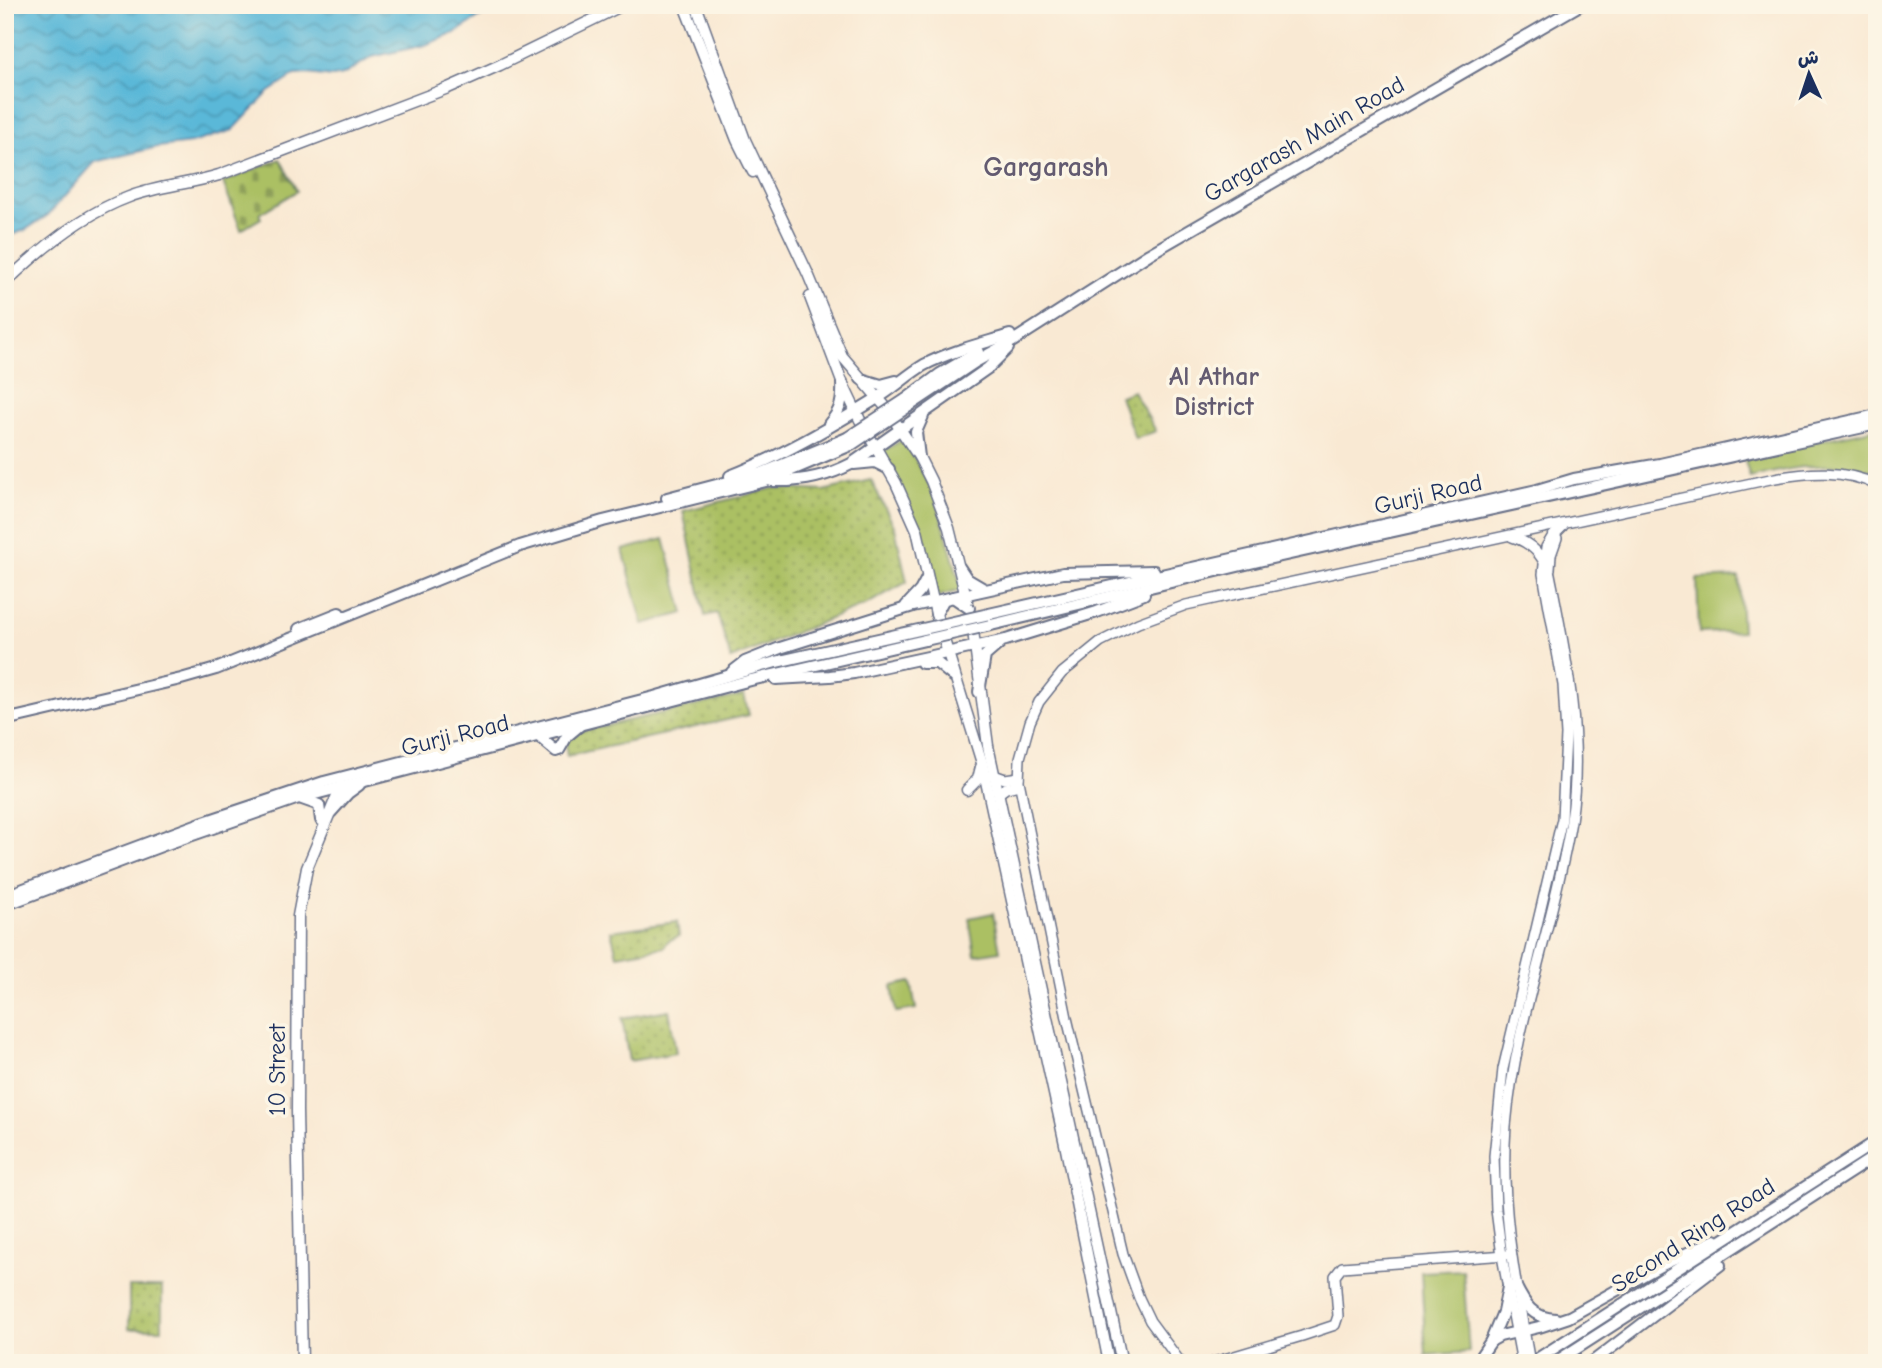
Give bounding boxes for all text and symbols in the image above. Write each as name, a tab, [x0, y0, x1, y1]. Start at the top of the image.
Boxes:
north arrow	[1773, 38, 1843, 108]
text: ش	[1797, 46, 1819, 70]
street label: Gargarash Main Road	[1199, 70, 1409, 208]
district label: Gargarash	[983, 151, 1109, 183]
district label: Al Athar District	[1169, 362, 1260, 422]
street label: Gurji Road	[1371, 468, 1485, 520]
street label: Gurji Road	[398, 708, 512, 762]
street label: 10 Street	[263, 1023, 291, 1116]
street label: Second Ring Road	[1606, 1172, 1780, 1298]

